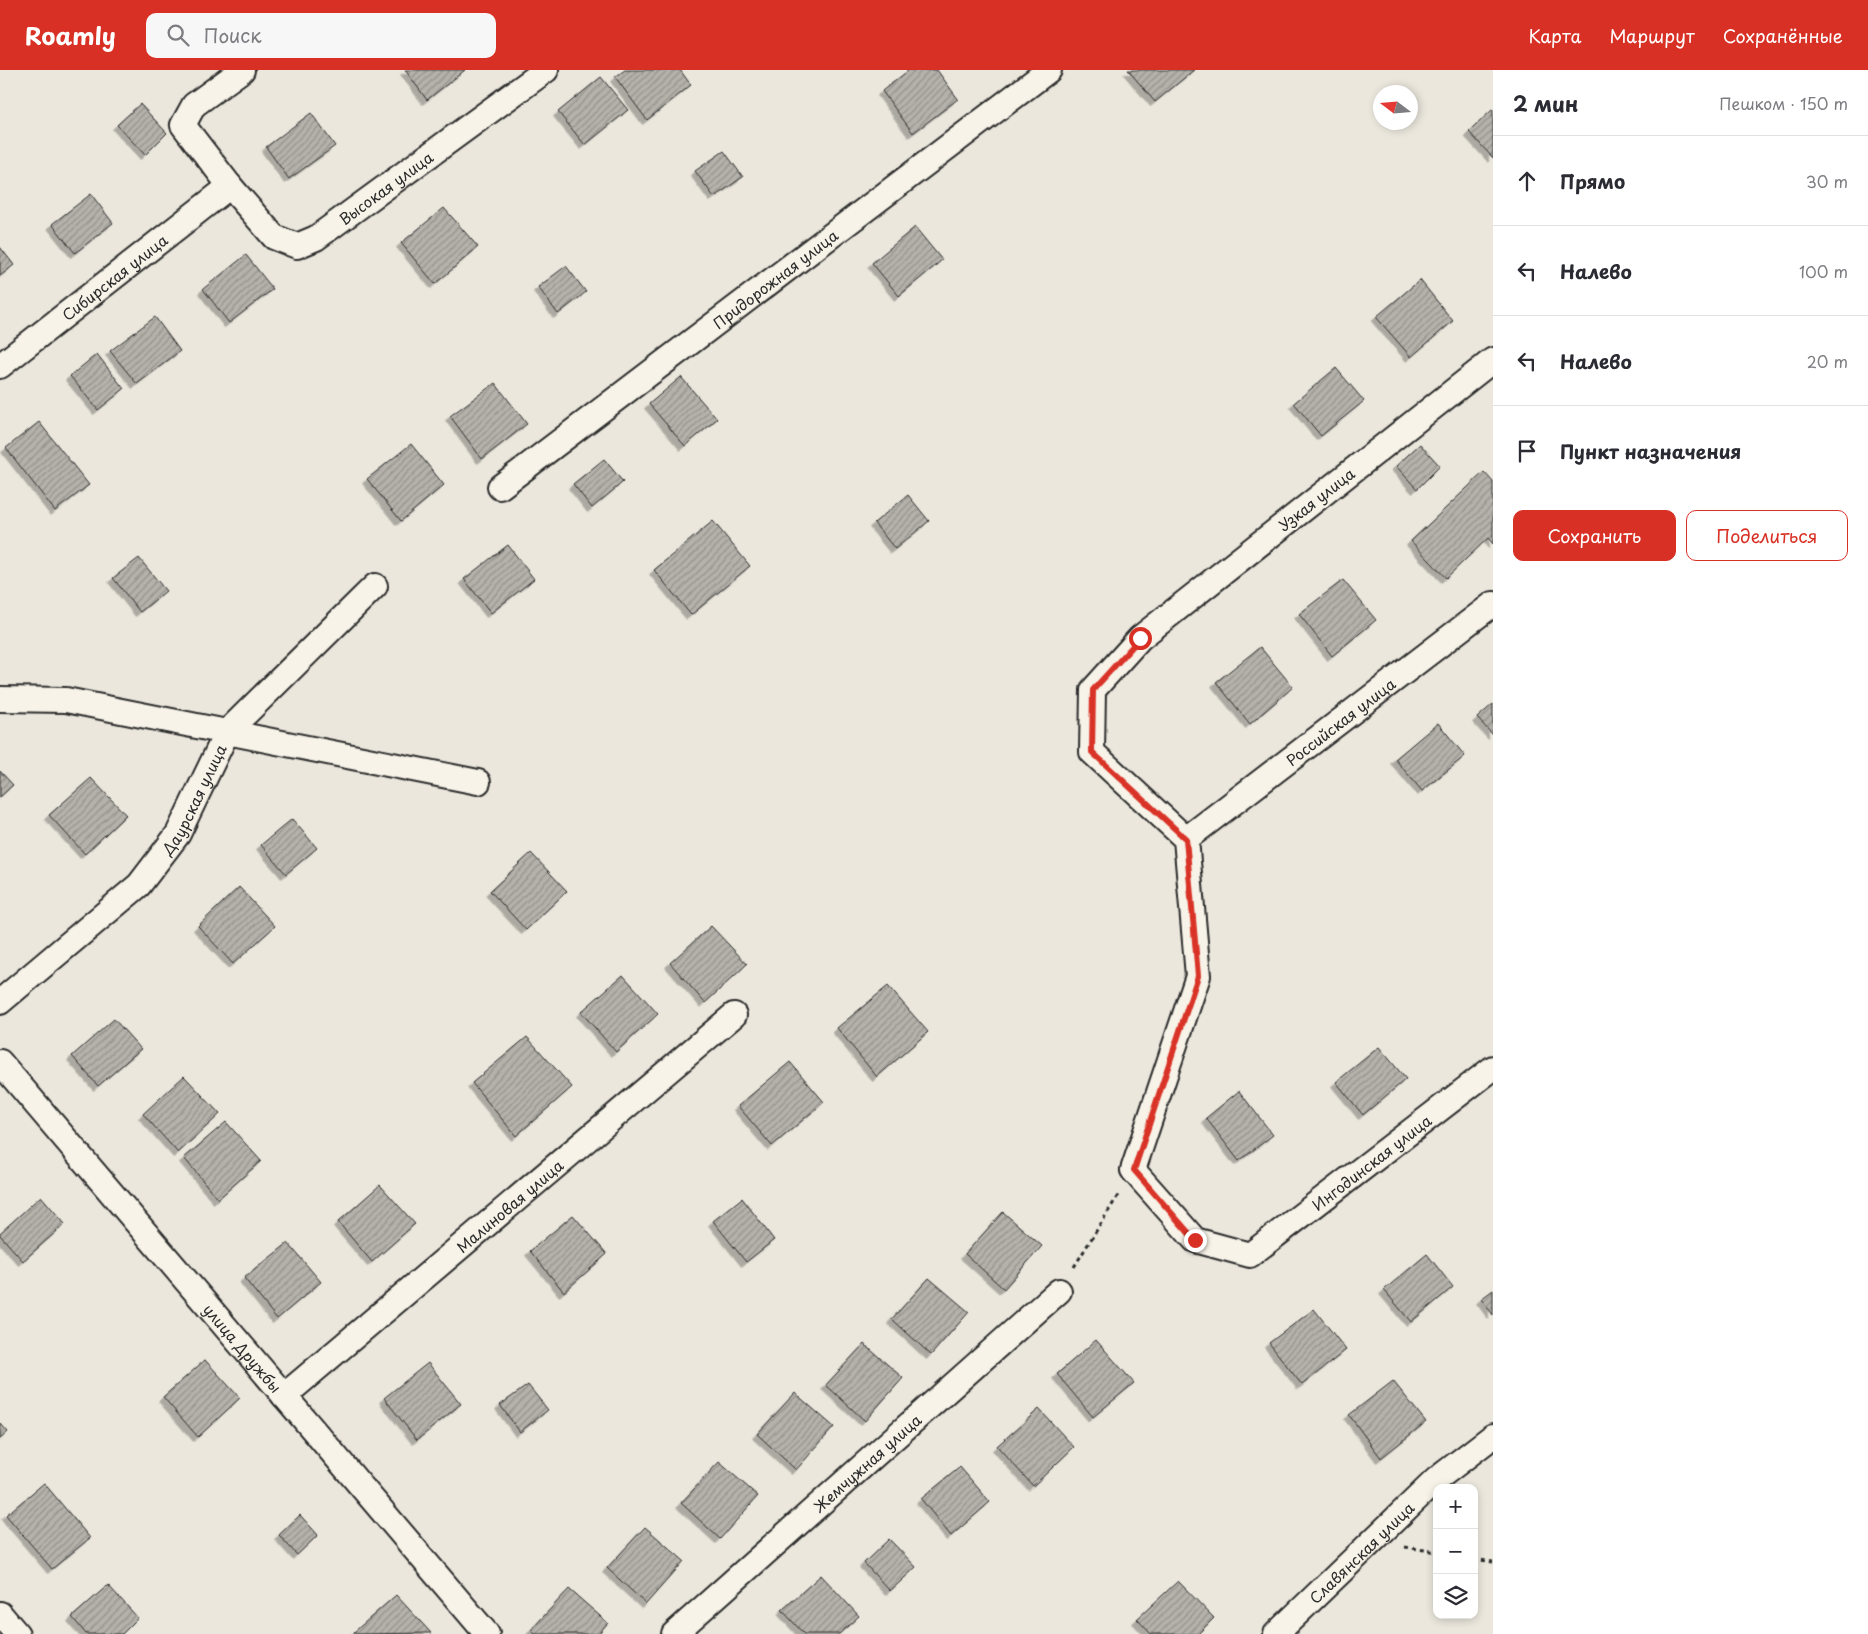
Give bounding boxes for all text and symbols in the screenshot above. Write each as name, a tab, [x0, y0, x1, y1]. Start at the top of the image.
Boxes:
search box	[146, 13, 496, 58]
text: Roamly	[25, 17, 116, 53]
icon: search	[164, 21, 192, 49]
text: Поиск	[204, 21, 261, 49]
text: Карта	[1529, 22, 1581, 49]
text: Маршрут	[1609, 22, 1695, 49]
text: Сохранённые	[1723, 22, 1843, 49]
north arrow	[1373, 85, 1418, 130]
text: 2 мин	[1513, 87, 1578, 119]
text: Пешком · 150 m	[1719, 91, 1848, 115]
street label: Высокая улица	[334, 145, 438, 229]
icon: ahead	[1513, 167, 1541, 195]
text: Прямо	[1560, 167, 1625, 195]
text: 30 m	[1806, 169, 1848, 193]
street label: Придорожная улица	[707, 223, 843, 333]
street label: Сибирская улица	[56, 228, 172, 325]
icon: left	[1513, 257, 1541, 285]
text: Налево	[1560, 257, 1632, 285]
text: 100 m	[1799, 259, 1848, 283]
icon: left	[1513, 347, 1541, 375]
text: Налево	[1560, 347, 1632, 375]
text: 20 m	[1807, 349, 1848, 373]
icon: arrive	[1513, 437, 1541, 465]
text: Пункт назначения	[1560, 437, 1741, 465]
street label: Узкая улица	[1273, 461, 1360, 536]
button: Сохранить	[1513, 510, 1676, 561]
button: Поделиться	[1686, 510, 1848, 561]
route start	[1129, 627, 1152, 650]
street label: Российская улица	[1280, 671, 1400, 770]
street label: Даурская улица	[155, 739, 231, 860]
street label: Ингодинская улица	[1306, 1108, 1436, 1215]
street label: Малиновая улица	[451, 1153, 568, 1257]
route end	[1184, 1229, 1207, 1252]
street label: улица Дружбы	[199, 1298, 288, 1397]
street label: Жемчужная улица	[807, 1407, 926, 1517]
map controls	[1433, 1484, 1478, 1619]
button: +	[1433, 1484, 1478, 1529]
street label: Славянская улица	[1303, 1496, 1419, 1608]
button: −	[1433, 1529, 1478, 1574]
button: layers	[1433, 1574, 1478, 1619]

